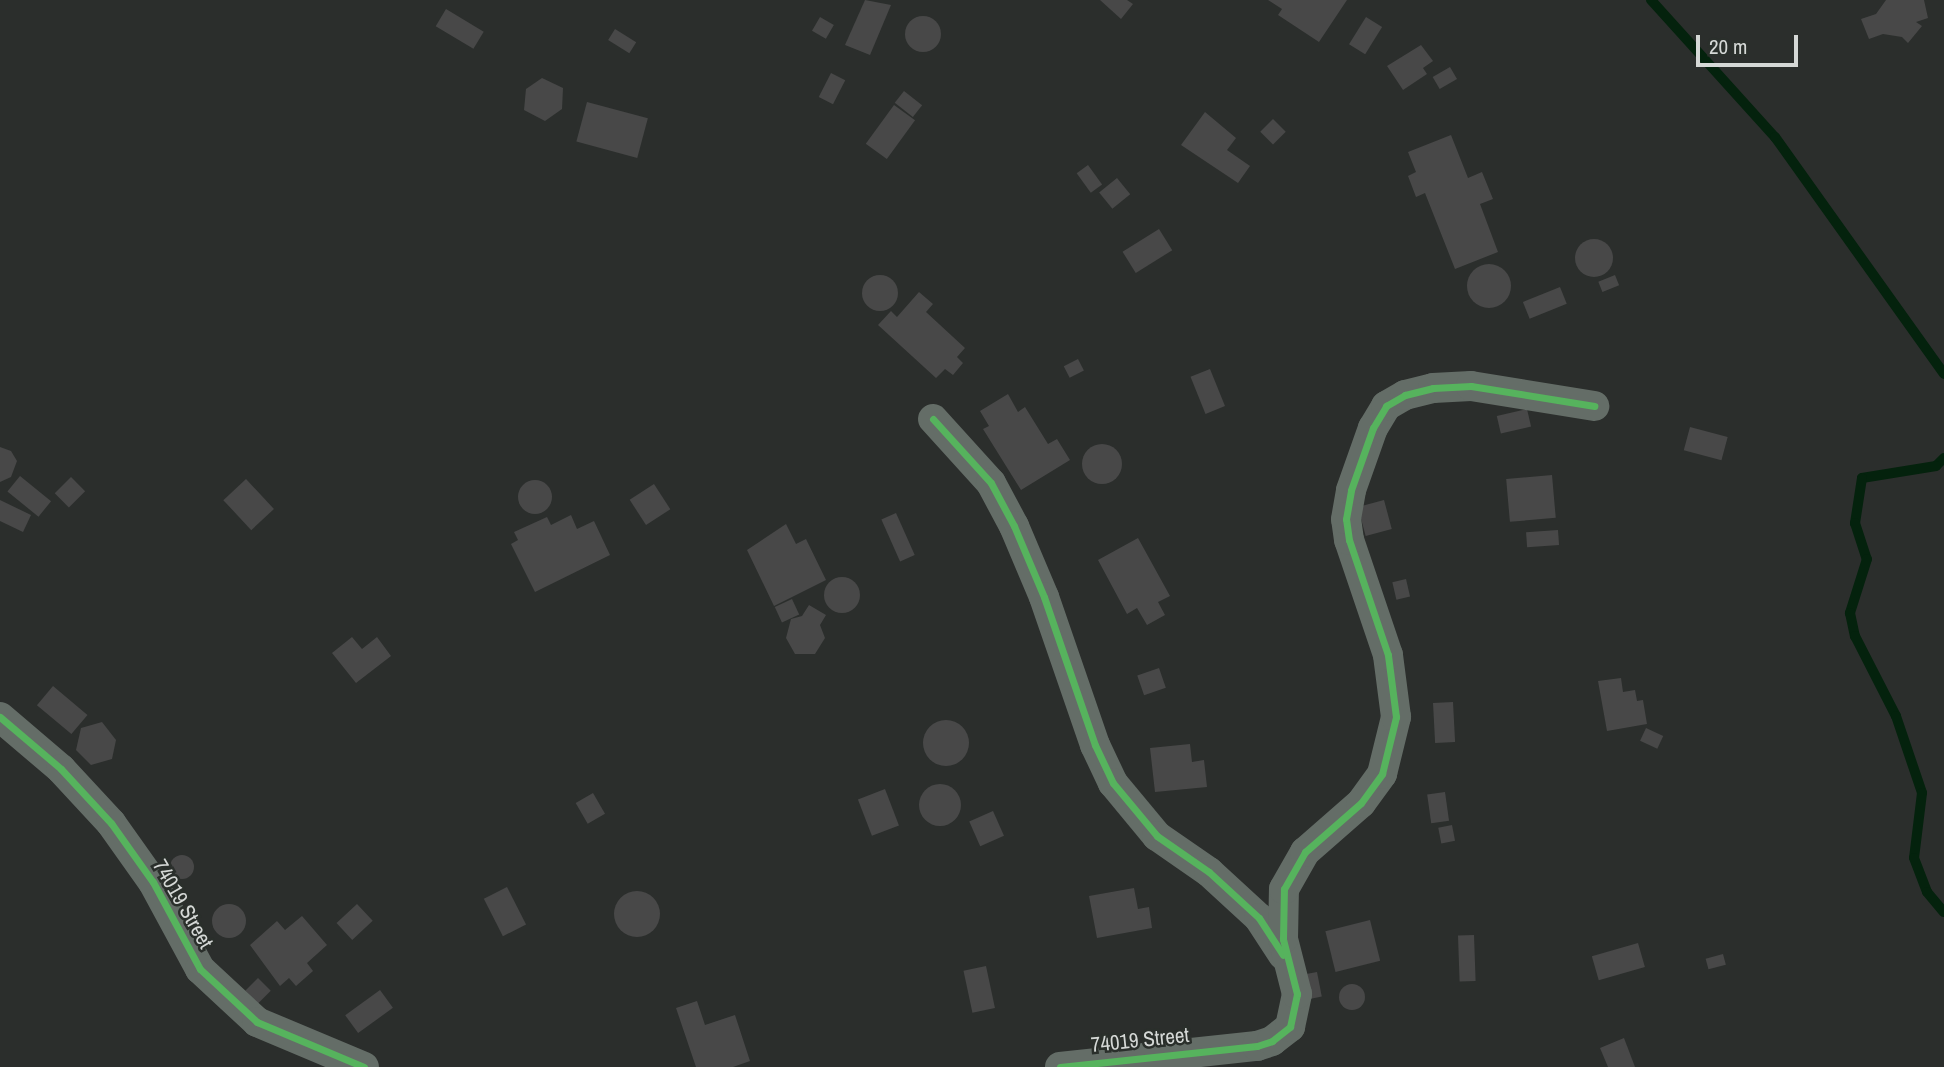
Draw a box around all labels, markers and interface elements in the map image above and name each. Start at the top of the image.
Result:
scale bar [1699,21,1800,65]
text: 20 m [1709,32,1747,61]
street label: 74019 Street [147,855,219,953]
street label: 74019 Street [1090,1022,1190,1058]

